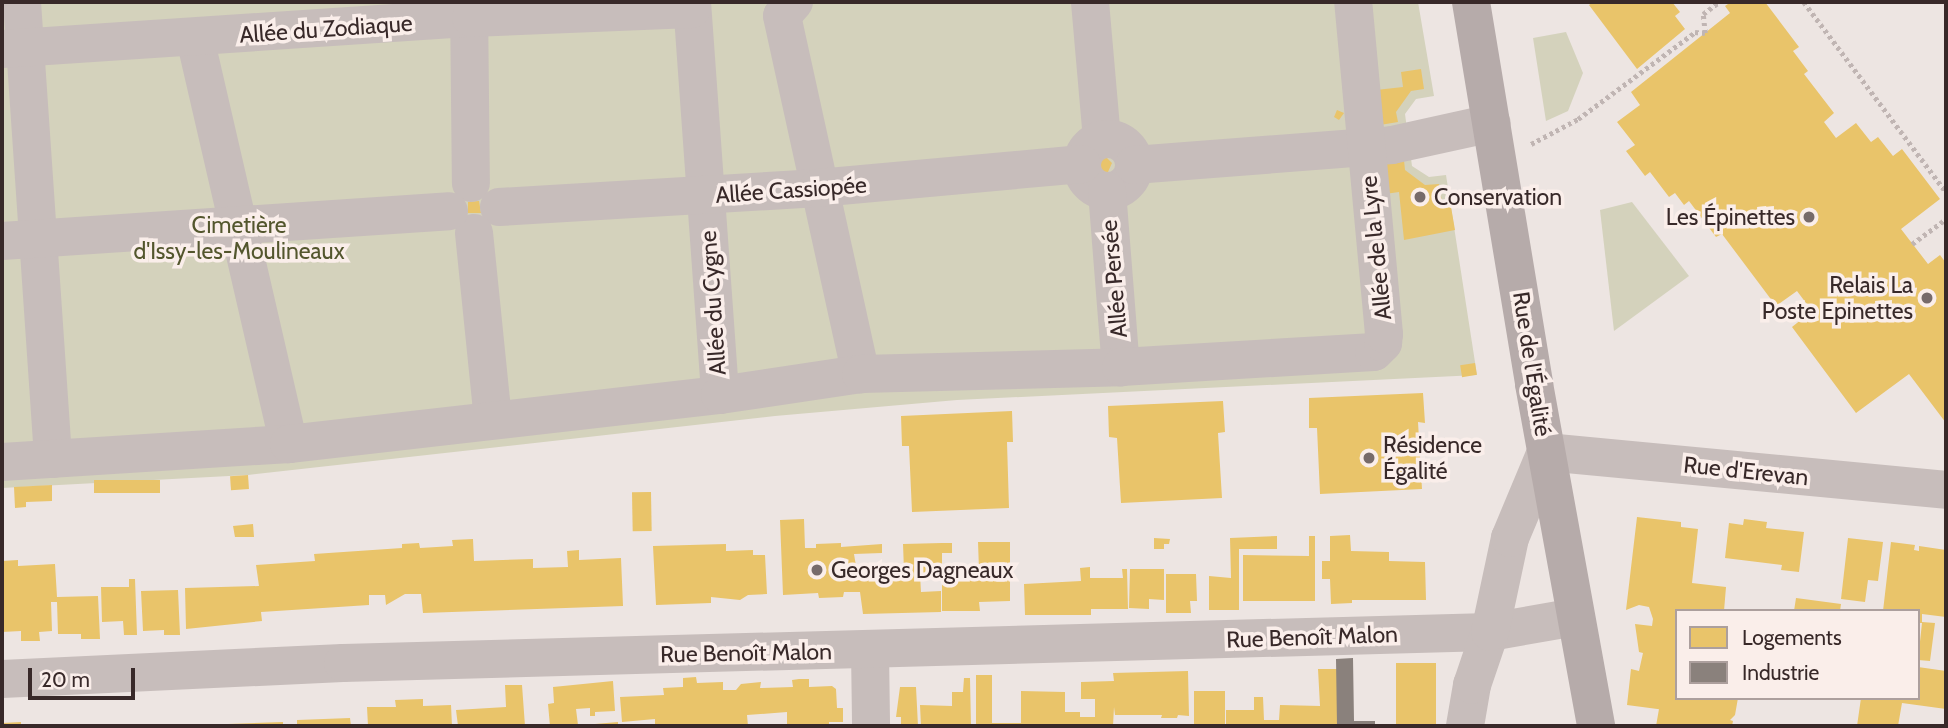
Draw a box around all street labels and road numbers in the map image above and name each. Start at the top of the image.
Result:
street label: Allée du Zodiaque [239,9,413,49]
street label: Allée Cassiopée [714,171,868,209]
street label: Allée de la Lyre [1355,174,1397,322]
street label: Allée Persée [1095,219,1133,339]
street label: Allée du Cygne [694,230,732,376]
street label: Rue de l'Égalité [1507,290,1557,438]
street label: Rue d'Erevan [1682,451,1810,491]
street label: Rue Benoît Malon [1226,620,1398,654]
street label: Rue Benoît Malon [660,638,832,668]

